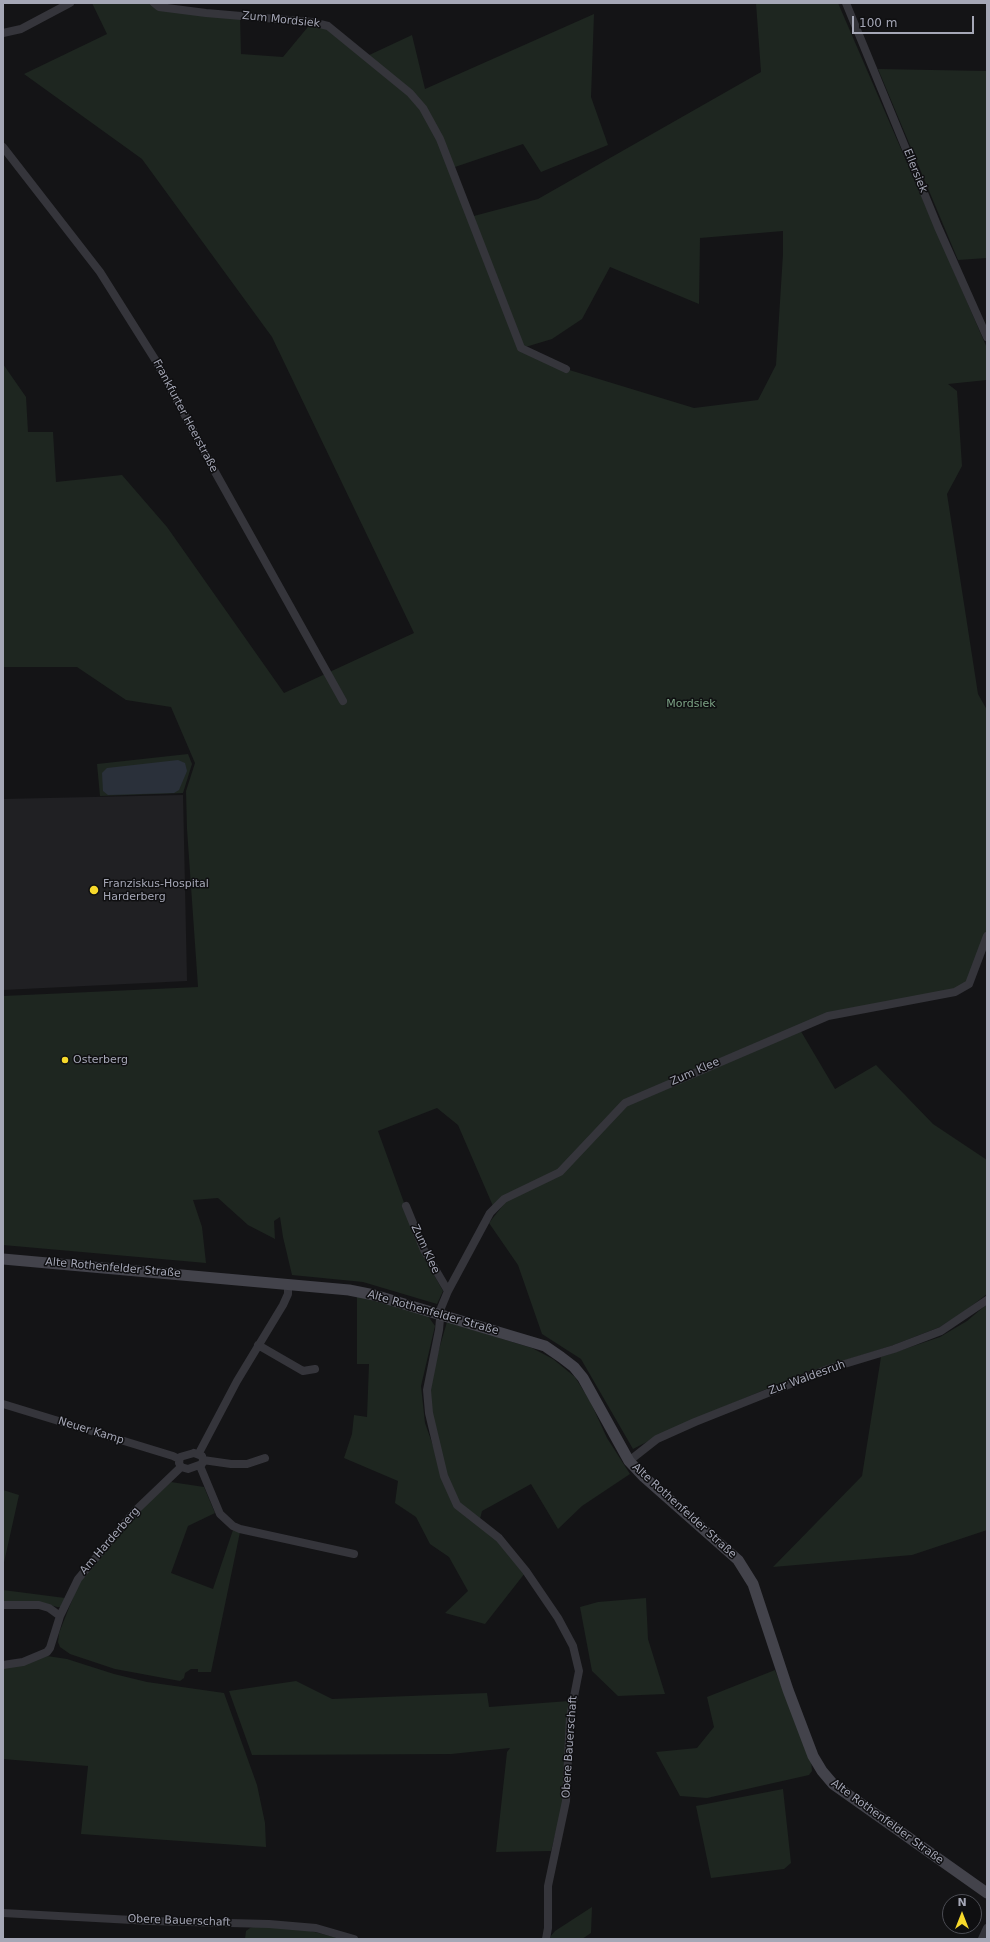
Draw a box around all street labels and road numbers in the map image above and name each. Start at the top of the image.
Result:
street label: Zum Mordsiek [241,9,321,31]
street label: Ellersiek [900,147,930,195]
street label: Frankfurter Heerstraße [150,357,220,475]
street label: Zum Klee [668,1055,722,1089]
street label: Zum Klee [408,1222,442,1276]
street label: Alte Rothenfelder Straße [45,1256,181,1280]
street label: Alte Rothenfelder Straße [366,1288,500,1338]
street label: Zur Waldesruh [767,1358,847,1398]
street label: Neuer Kamp [56,1415,126,1447]
street label: Alte Rothenfelder Straße [629,1461,739,1561]
street label: Am Harderberg [77,1505,143,1577]
street label: Obere Bauerschaft [560,1695,580,1799]
street label: Alte Rothenfelder Straße [828,1777,946,1867]
street label: Obere Bauerschaft [127,1913,231,1929]

